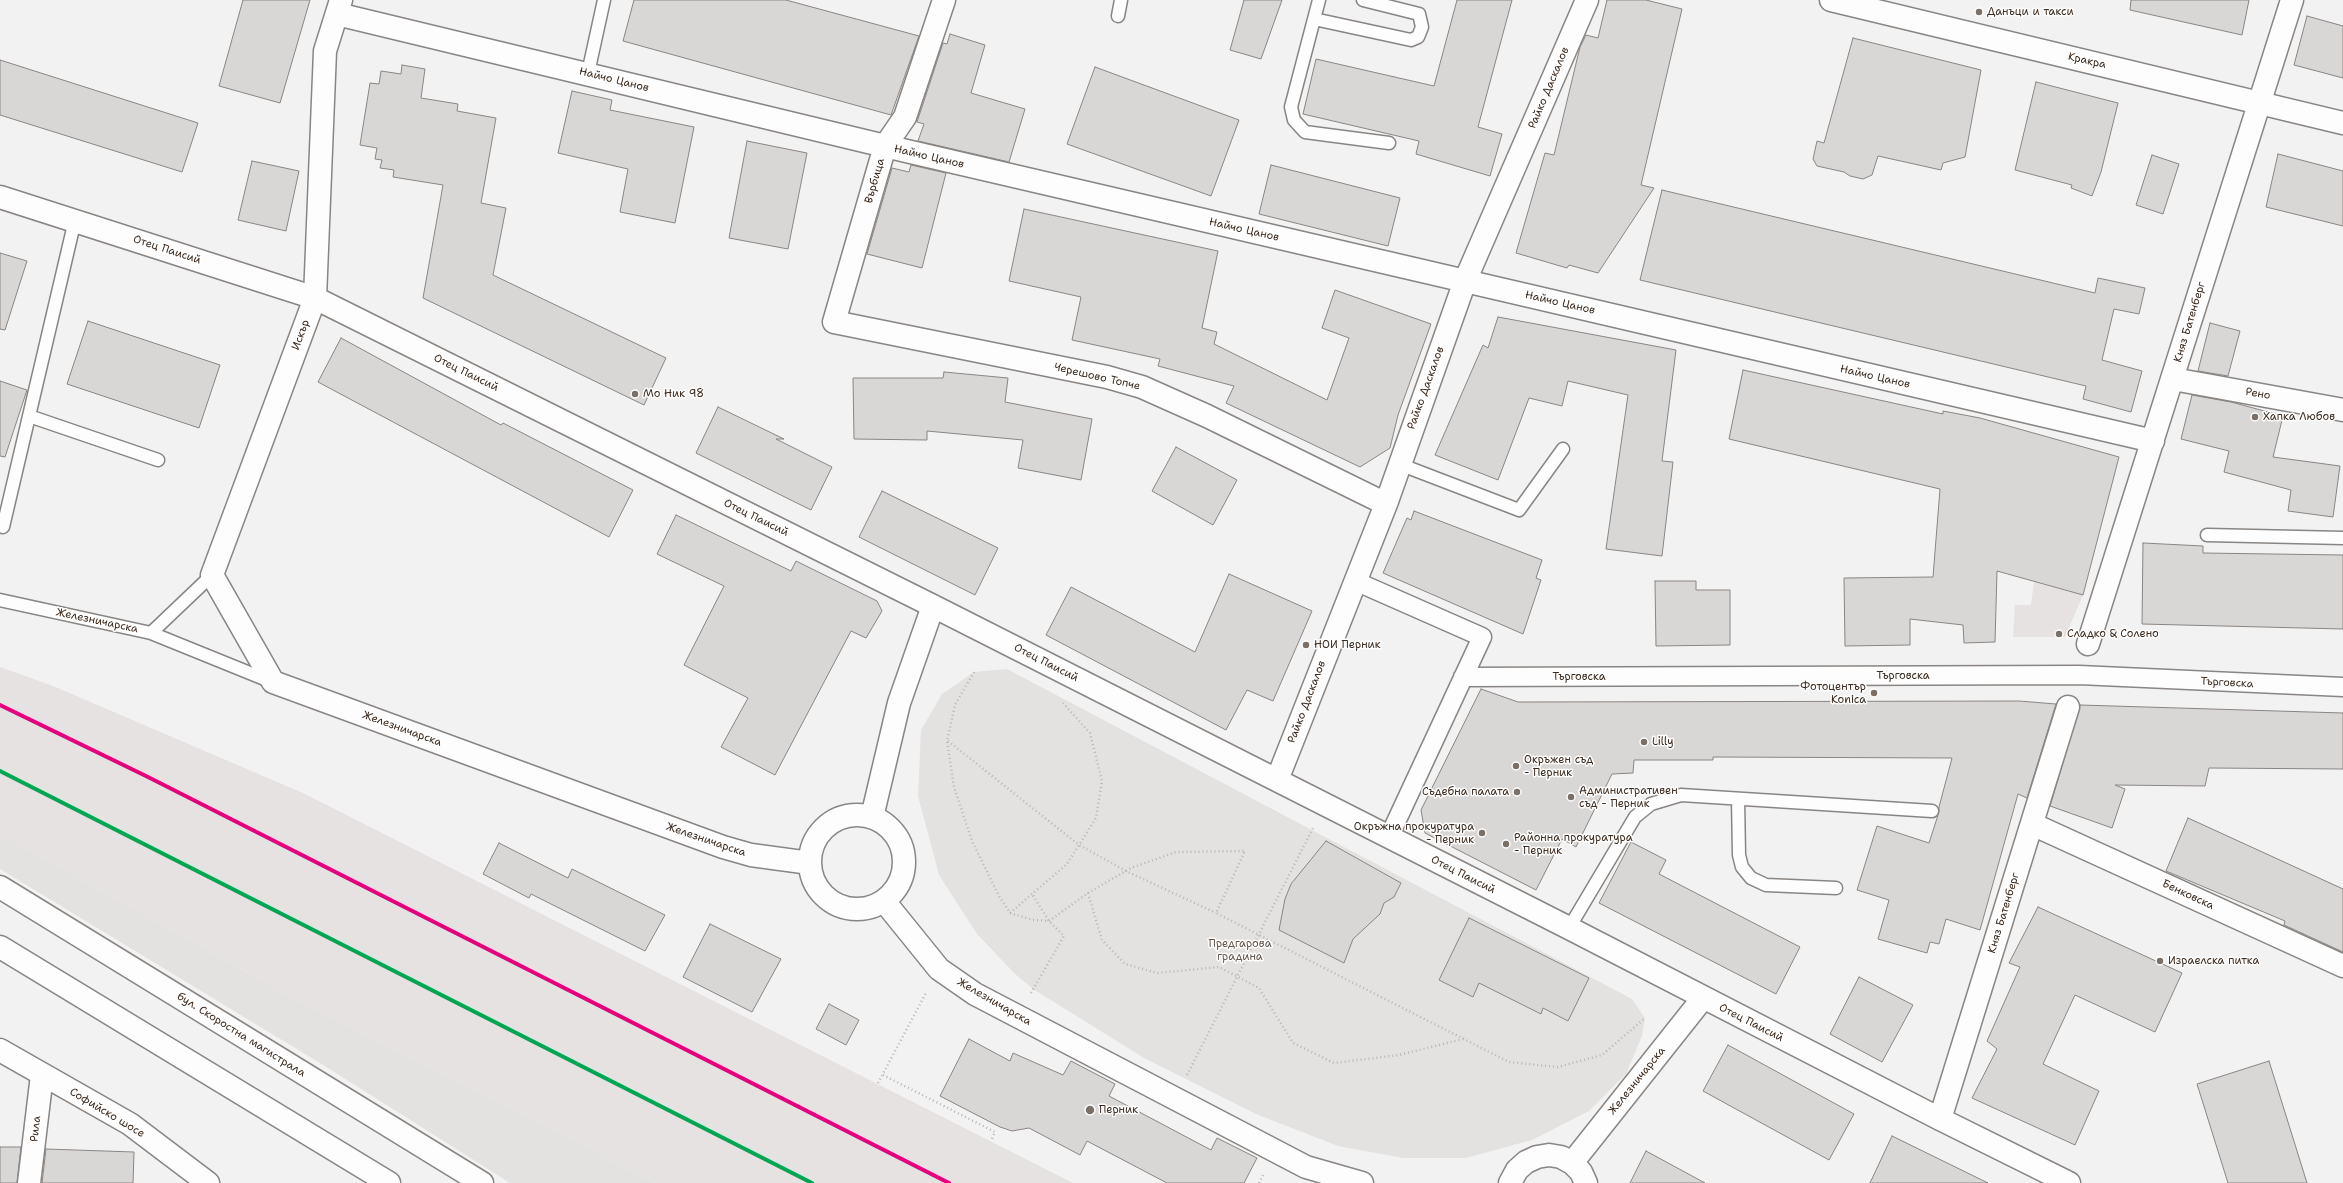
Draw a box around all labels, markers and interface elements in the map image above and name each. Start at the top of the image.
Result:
place label: Данъци и такси [1987,5,2074,19]
marker: Данъци и такси [1974,7,1984,17]
street label: Райко Даскалов [1526,45,1572,131]
street label: Кракра [2067,50,2107,72]
street label: Найчо Цанов [578,65,650,95]
street label: Найчо Цанов [893,143,965,171]
street label: Върбица [862,157,888,205]
street label: Найчо Цанов [1208,216,1280,244]
street label: Отец Паисий [131,233,203,267]
street label: Княз Батенберг [2171,280,2209,364]
street label: Найчо Цанов [1524,289,1596,317]
street label: Искър [289,318,313,352]
street label: Райко Даскалов [1405,345,1447,431]
street label: Отец Паисий [431,352,501,394]
street label: Черешово Топче [1053,361,1141,393]
street label: Найчо Цанов [1839,363,1911,391]
street label: Рено [2244,385,2272,403]
place label: Мо Ник 98 [643,387,704,401]
marker: Мо Ник 98 [630,389,640,399]
place label: Хапка Любов [2263,410,2335,424]
marker: Хапка Любов [2250,412,2260,422]
street label: Отец Паисий [721,497,791,539]
street label: Железничарска [55,606,139,636]
place label: Сладко & Солено [2067,627,2159,641]
marker: Сладко & Солено [2054,629,2064,639]
place label: НОИ Перник [1314,638,1381,652]
marker: НОИ Перник [1301,640,1311,650]
street label: Отец Паисий [1012,641,1080,685]
street label: Райко Даскалов [1285,659,1329,745]
street label: Търговска [1877,669,1929,683]
street label: Търговска [1553,670,1605,684]
street label: Търговска [2200,675,2254,691]
place label: Фотоцентър Konica [1800,680,1866,706]
marker: Фотоцентър Konica [1869,688,1879,698]
street label: Железничарска [361,709,443,749]
place label: Lilly [1652,735,1673,749]
marker: Lilly [1639,737,1649,747]
place label: Окръжен съд - Перник [1524,753,1593,779]
marker: Окръжен съд - Перник [1511,761,1521,771]
place label: Административен съд - Перник [1579,784,1678,810]
place label: Съдебна палата [1422,785,1509,799]
marker: Съдебна палата [1512,787,1522,797]
marker: Административен съд - Перник [1566,792,1576,802]
street label: Железничарска [664,820,748,860]
place label: Окръжна прокуратура - Перник [1354,820,1474,846]
marker: Окръжна прокуратура - Перник [1477,828,1487,838]
place label: Районна прокуратура - Перник [1514,831,1633,857]
marker: Районна прокуратура - Перник [1501,839,1511,849]
street label: Отец Паисий [1429,853,1497,897]
street label: Княз Батенберг [1985,871,2023,955]
street label: Бенковска [2160,877,2216,913]
park label: Предгарова градина [1209,937,1271,963]
place label: Израелска питка [2168,954,2259,968]
marker: Израелска питка [2155,956,2165,966]
street label: Железничарска [955,975,1033,1029]
street label: бул. Скоростна магистрала [174,990,308,1080]
street label: Отец Паисий [1717,1001,1785,1045]
street label: Железничарска [1606,1044,1668,1118]
street label: Софийско шосе [67,1085,147,1141]
place label: Перник [1099,1103,1138,1117]
marker: Перник [1084,1104,1096,1116]
street label: Рила [28,1115,44,1143]

